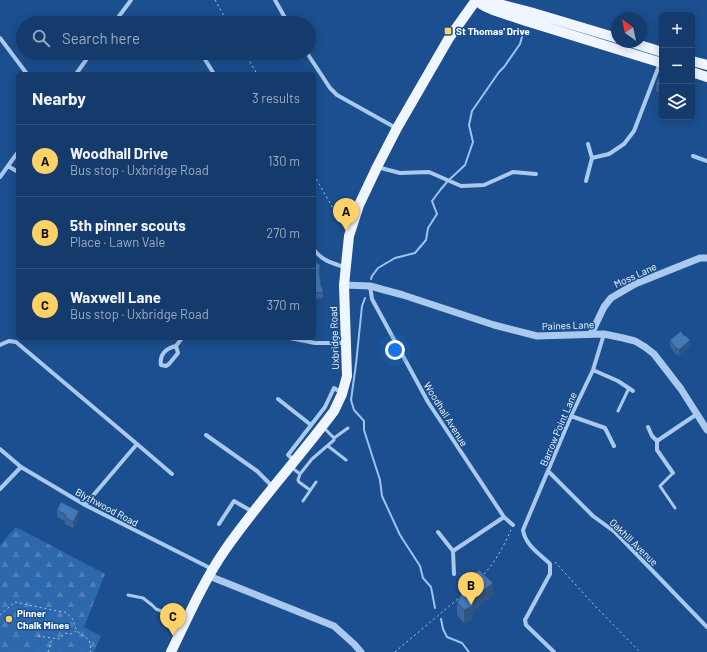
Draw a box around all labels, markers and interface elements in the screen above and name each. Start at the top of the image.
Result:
north arrow [611,12,647,48]
map controls [659,12,695,120]
button: + [659,12,695,48]
search box [16,16,316,60]
place label: St Thomas' Drive [456,25,530,37]
marker: St Thomas' Drive [443,26,453,36]
icon: search [30,27,52,49]
text: Search here [62,29,140,47]
button: − [659,48,695,84]
button: layers [659,84,695,120]
text: Nearby [32,88,86,108]
text: 3 results [252,90,300,106]
text: Woodhall Drive [70,144,168,162]
text: A [41,153,49,169]
text: 130 m [268,153,300,169]
text: Bus stop · Uxbridge Road [70,162,209,178]
pin: A [333,198,359,231]
text: 5th pinner scouts [70,216,186,234]
text: B [41,225,49,241]
text: 270 m [266,225,300,241]
text: Place · Lawn Vale [70,234,165,250]
street label: Moss Lane [612,260,658,290]
text: Waxwell Lane [70,288,161,306]
text: C [41,297,49,313]
text: 370 m [266,297,300,313]
text: Bus stop · Uxbridge Road [70,306,209,322]
street label: Uxbridge Road [327,306,341,370]
street label: Paines Lane [542,318,594,332]
your location [385,340,405,360]
street label: Woodhall Avenue [421,380,471,448]
street label: Barrow Point Lane [537,390,579,468]
street label: Blythwood Road [73,485,141,529]
street label: Oakhill Avenue [607,516,661,568]
pin: B [458,572,484,605]
pin: C [160,603,186,636]
place label: Pinner Chalk Mines [17,607,69,631]
marker: Pinner Chalk Mines [4,614,14,624]

